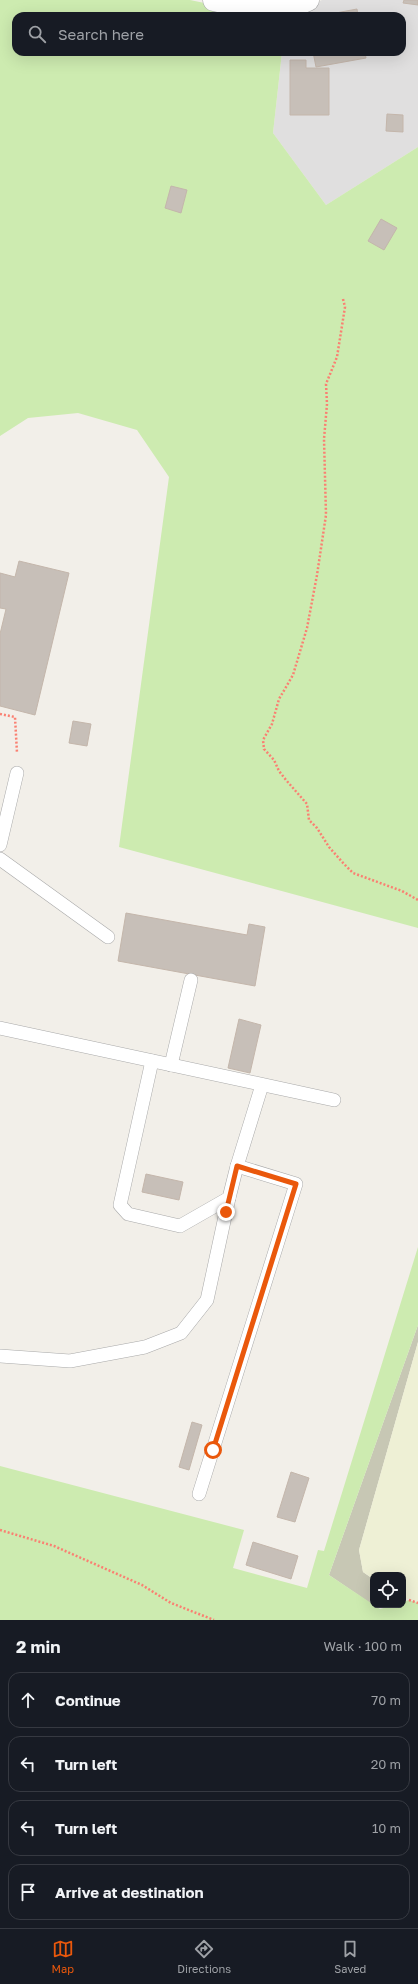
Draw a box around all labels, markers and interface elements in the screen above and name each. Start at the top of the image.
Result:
search box [12,12,406,56]
icon: search [26,23,48,45]
text: Search here [58,25,144,43]
route end [217,1203,235,1221]
route start [204,1441,222,1459]
map controls [370,1572,406,1608]
button: locate [370,1572,406,1608]
text: 2 min [16,1636,60,1657]
text: Walk · 100 m [324,1638,402,1654]
icon: ahead [17,1689,39,1711]
text: Continue [55,1691,121,1709]
text: 70 m [371,1692,401,1708]
icon: left [17,1753,39,1775]
text: Turn left [55,1755,117,1773]
text: 20 m [371,1756,401,1772]
icon: left [17,1817,39,1839]
text: Turn left [55,1819,117,1837]
text: 10 m [372,1820,401,1836]
icon: arrive [17,1881,39,1903]
text: Arrive at destination [55,1883,204,1901]
tab: Map [52,1938,74,1975]
tab: Directions [177,1938,231,1975]
tab: Saved [334,1938,366,1975]

